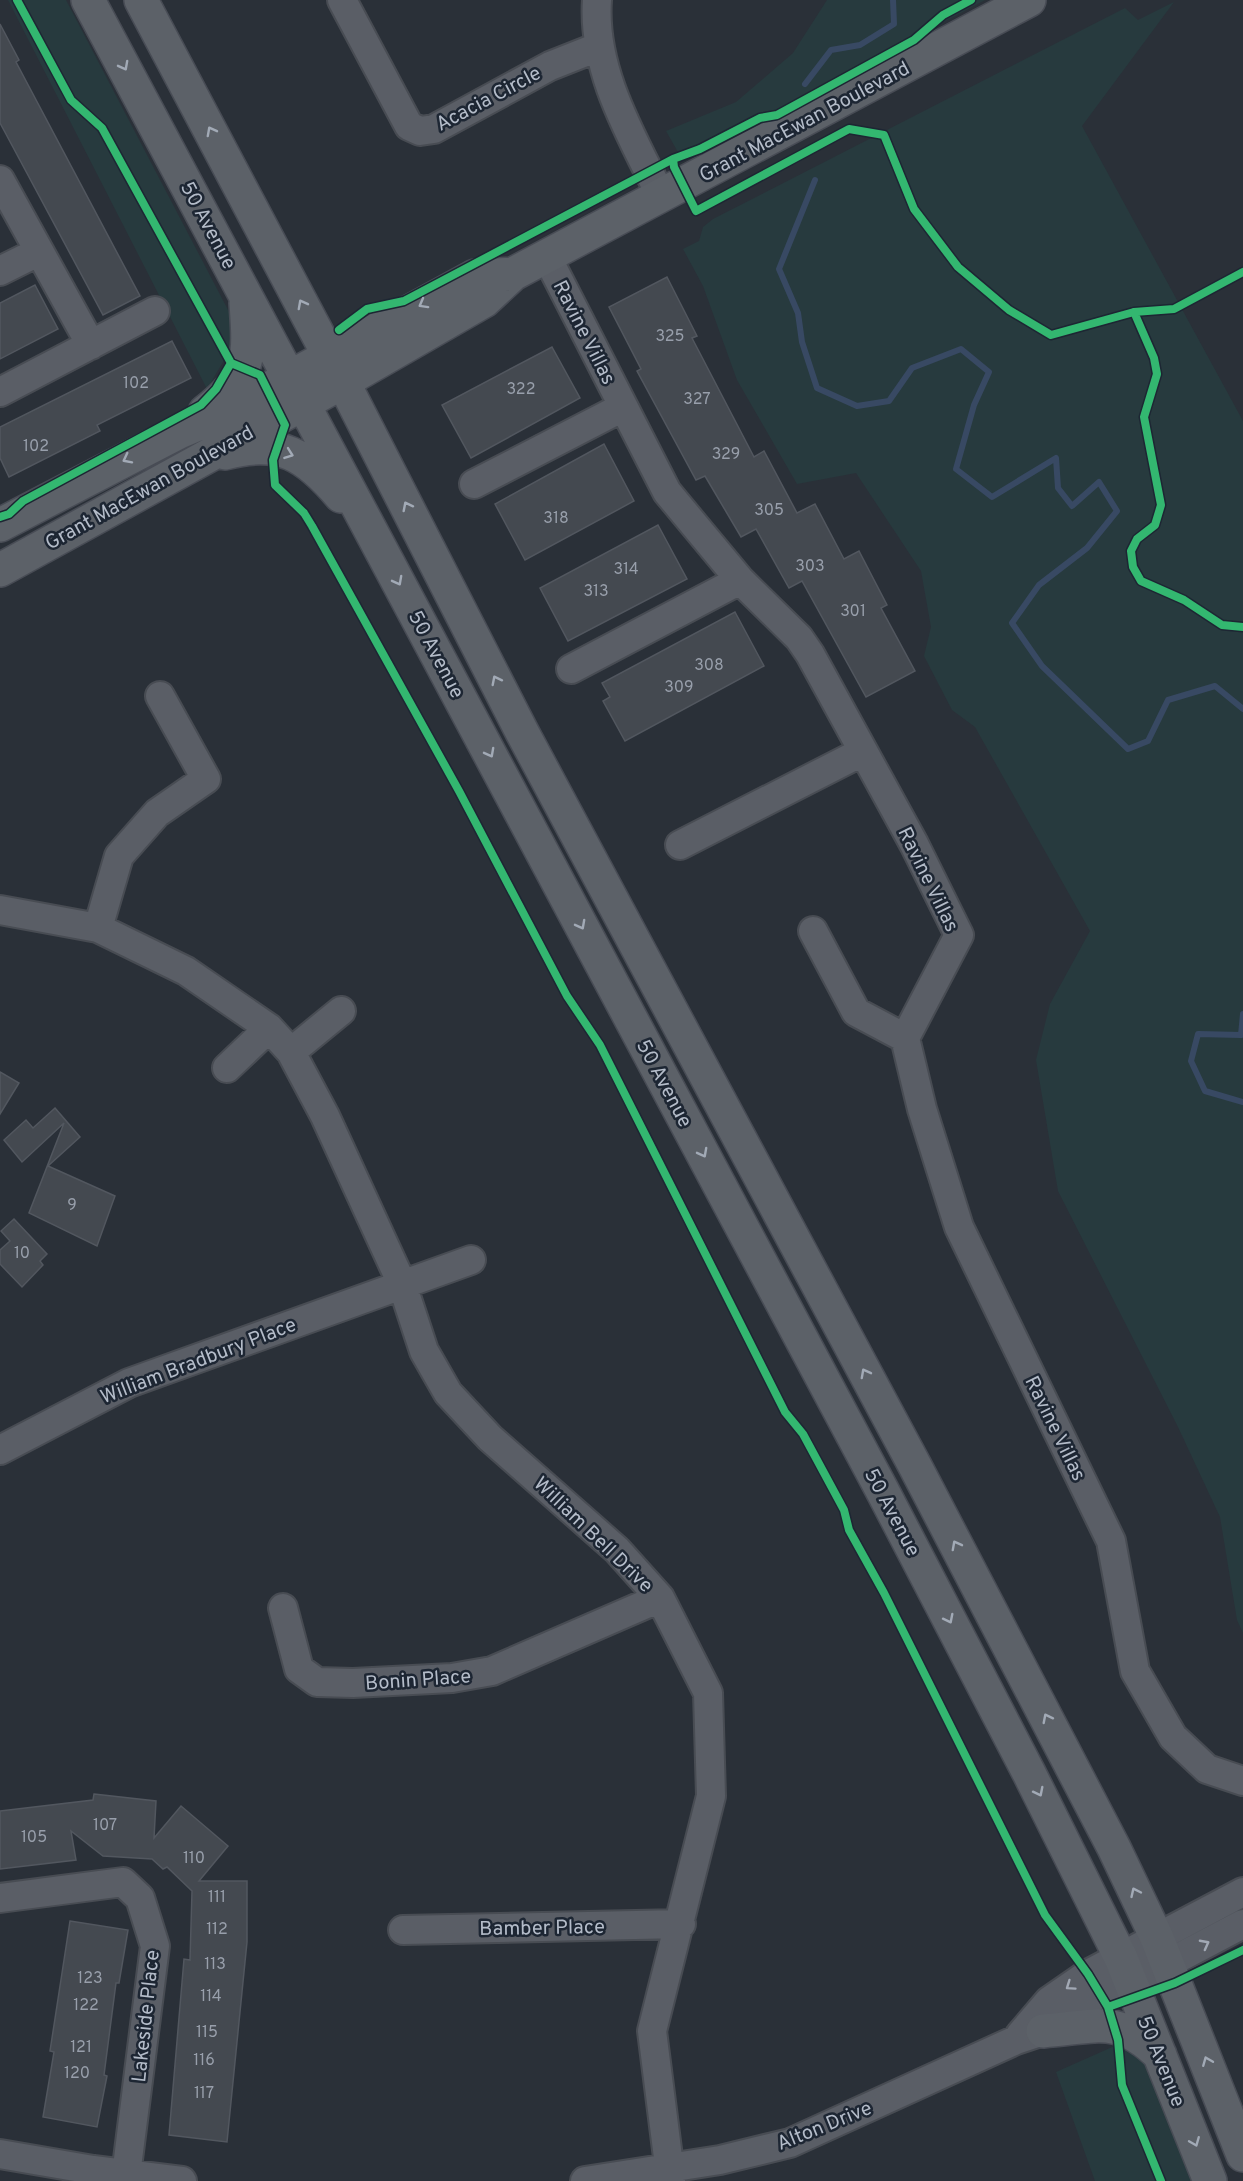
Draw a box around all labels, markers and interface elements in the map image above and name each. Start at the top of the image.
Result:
street label: Grant MacEwan Boulevard [695,56,915,189]
one-way arrow [117,60,128,71]
street label: Acacia Circle [432,61,546,138]
one-way arrow [207,127,218,138]
street label: 50 Avenue [173,177,241,274]
street label: Ravine Villas [546,276,621,389]
one-way arrow [419,297,429,308]
one-way arrow [298,300,309,310]
house number: 325 [655,327,685,347]
house number: 102 [123,374,149,394]
house number: 322 [507,380,535,400]
house number: 327 [683,390,711,410]
street label: Grant MacEwan Boulevard [41,421,259,557]
house number: 102 [23,437,49,457]
house number: 329 [712,445,740,465]
one-way arrow [283,447,294,459]
one-way arrow [123,452,133,463]
house number: 305 [754,501,784,521]
one-way arrow [402,502,414,513]
house number: 318 [543,509,569,529]
house number: 303 [795,557,825,577]
house number: 314 [613,560,639,580]
one-way arrow [391,575,402,585]
house number: 313 [583,582,609,602]
house number: 301 [840,602,866,622]
street label: 50 Avenue [401,606,469,703]
house number: 308 [694,656,724,676]
one-way arrow [491,675,503,686]
house number: 309 [664,678,694,698]
one-way arrow [483,747,494,757]
street label: Ravine Villas [891,823,964,937]
one-way arrow [574,919,585,930]
street label: 50 Avenue [629,1035,697,1132]
one-way arrow [696,1147,707,1157]
house number: 9 [67,1196,77,1216]
house number: 10 [14,1244,30,1264]
street label: William Bradbury Place [97,1312,300,1411]
one-way arrow [861,1368,872,1379]
street label: Ravine Villas [1018,1372,1091,1486]
street label: 50 Avenue [857,1464,925,1561]
street label: William Bell Drive [527,1472,658,1599]
one-way arrow [952,1541,963,1551]
one-way arrow [942,1612,953,1623]
street label: Bonin Place [364,1664,472,1698]
one-way arrow [1043,1713,1054,1724]
one-way arrow [1031,1785,1043,1796]
house number: 107 [93,1816,117,1836]
house number: 105 [21,1828,47,1848]
house number: 110 [183,1849,205,1869]
one-way arrow [1130,1887,1142,1898]
house number: 111 [208,1888,226,1908]
street label: Bamber Place [479,1915,605,1943]
house number: 112 [206,1920,228,1940]
one-way arrow [1199,1940,1209,1951]
street label: Lakeside Place [127,1949,167,2084]
house number: 113 [204,1955,226,1975]
house number: 123 [77,1969,103,1989]
one-way arrow [1065,1979,1076,1990]
house number: 114 [200,1987,222,2007]
house number: 122 [73,1996,99,2016]
street label: 50 Avenue [1130,2012,1190,2111]
house number: 115 [196,2023,218,2043]
house number: 121 [70,2038,92,2058]
house number: 116 [193,2051,215,2071]
one-way arrow [1202,2057,1214,2068]
house number: 120 [64,2064,90,2084]
house number: 117 [194,2084,214,2104]
street label: Alton Drive [773,2096,876,2158]
one-way arrow [1187,2136,1200,2147]

